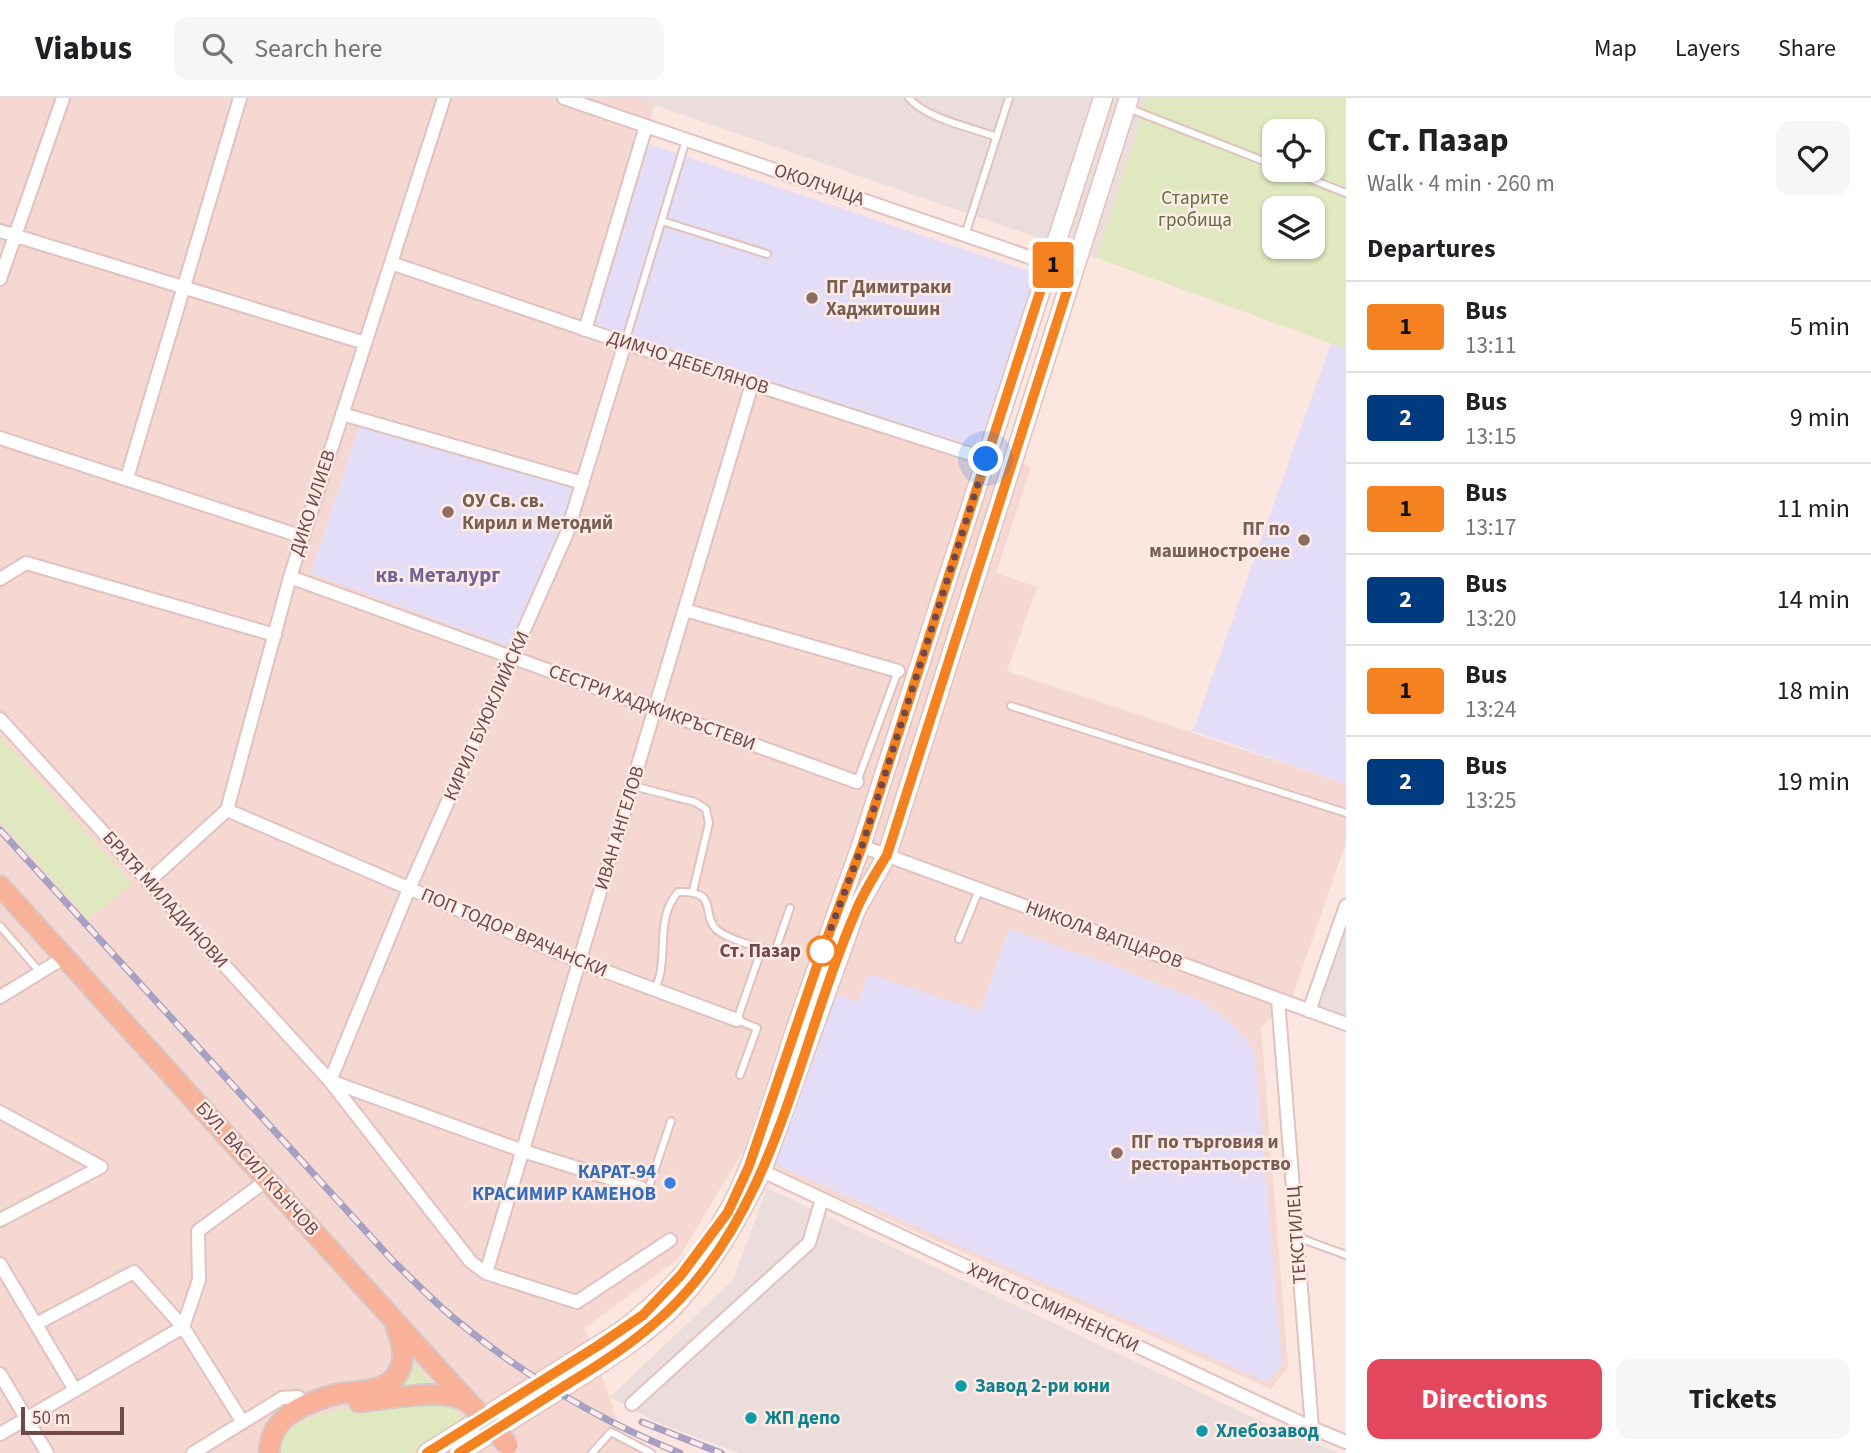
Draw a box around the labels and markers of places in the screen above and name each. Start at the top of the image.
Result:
place label: ПГ Димитраки Хаджитошин [826,274,952,323]
marker: ПГ Димитраки Хаджитошин [804,290,820,306]
place label: ОУ Св. св. Кирил и Методий [462,488,613,537]
marker: ОУ Св. св. Кирил и Методий [440,504,456,520]
place label: ПГ по машиностроене [1149,516,1290,565]
marker: ПГ по машиностроене [1296,532,1312,548]
marker: Ст. Пазар [807,936,837,966]
place label: Ст. Пазар [719,938,801,965]
place label: ПГ по търговия и ресторантьорство [1131,1129,1291,1178]
marker: ПГ по търговия и ресторантьорство [1109,1145,1125,1161]
place label: КАРАТ-94 КРАСИМИР КАМЕНОВ [472,1159,656,1208]
marker: КАРАТ-94 КРАСИМИР КАМЕНОВ [662,1175,678,1191]
place label: Завод 2-ри юни [975,1373,1110,1400]
marker: Завод 2-ри юни [953,1378,969,1394]
place label: ЖП депо [765,1405,840,1432]
marker: ЖП депо [743,1410,759,1426]
place label: Хлебозавод [1216,1418,1319,1445]
marker: Хлебозавод [1194,1423,1210,1439]

